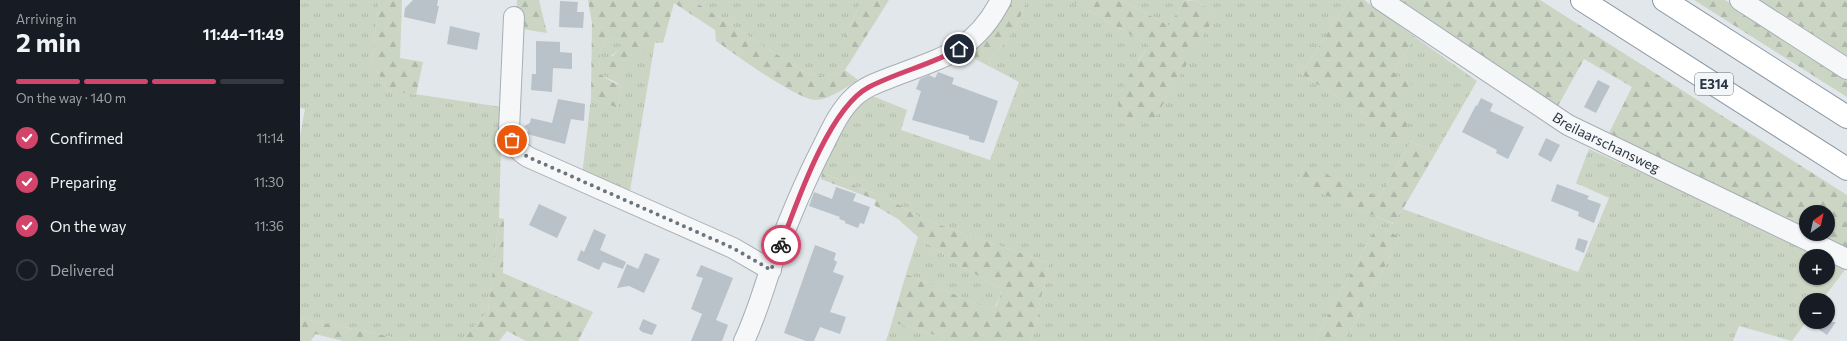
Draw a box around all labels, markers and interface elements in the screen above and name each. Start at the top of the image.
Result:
text: Arriving in [16,11,76,27]
text: 11:44–11:49 [203,25,284,43]
text: 2 min [16,26,81,57]
pin [942,32,976,66]
icon: home [948,38,970,60]
road number: E314 [1695,73,1733,95]
text: On the way · 140 m [16,90,126,106]
street label: Breilaarschansweg [1550,108,1663,176]
pin [495,123,529,157]
icon: check [16,127,38,149]
text: Confirmed [50,129,123,147]
icon: bag [501,129,523,151]
text: 11:14 [256,130,284,146]
icon: check [16,171,38,193]
text: Preparing [50,173,116,191]
text: 11:30 [254,174,284,190]
north arrow [1799,205,1835,241]
map controls [1799,205,1835,329]
icon: check [16,215,38,237]
text: On the way [50,217,127,235]
text: 11:36 [255,218,284,234]
courier [761,225,801,265]
icon: bike [770,234,792,256]
button: + [1799,249,1835,285]
text: Delivered [50,261,114,279]
button: − [1799,293,1835,329]

